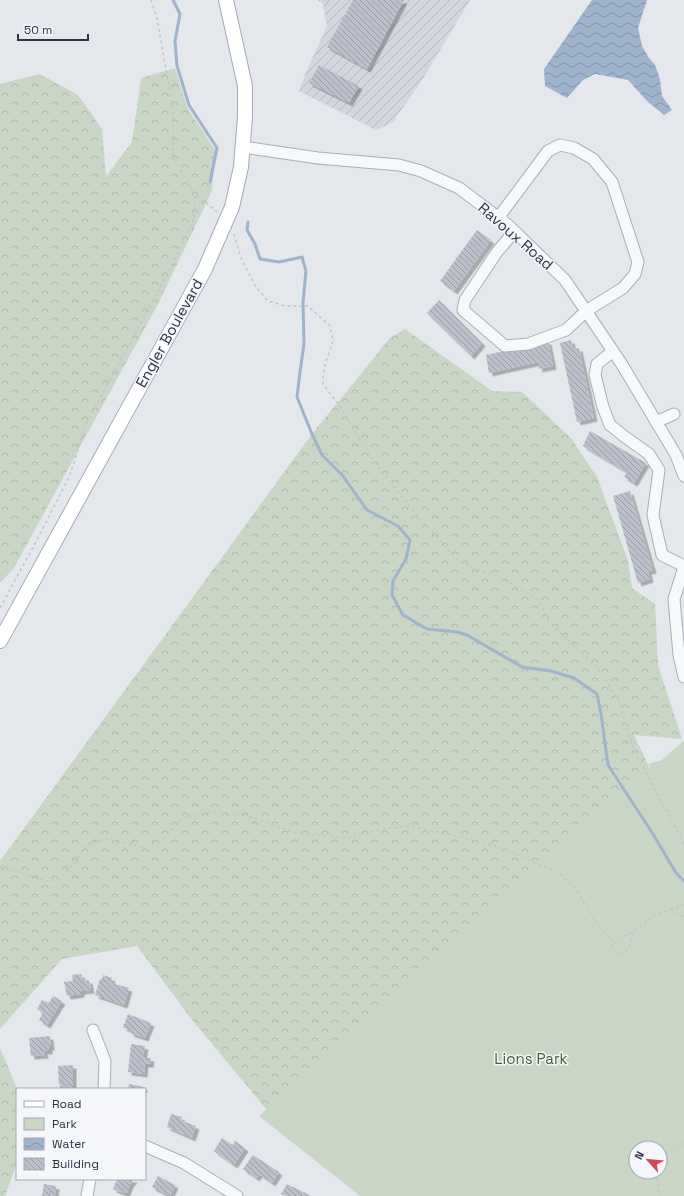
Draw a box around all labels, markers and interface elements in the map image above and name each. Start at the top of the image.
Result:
scale bar [18,16,88,42]
text: 50 m [24,22,52,38]
street label: Ravoux Road [474,198,558,274]
street label: Engler Boulevard [131,275,207,391]
park label: Lions Park [494,1049,568,1068]
legend [16,1088,146,1180]
text: Road [52,1096,81,1112]
text: Park [52,1116,77,1132]
text: Water [52,1136,86,1152]
north arrow [628,1140,668,1180]
text: N [631,1149,647,1162]
text: Building [52,1156,99,1172]

